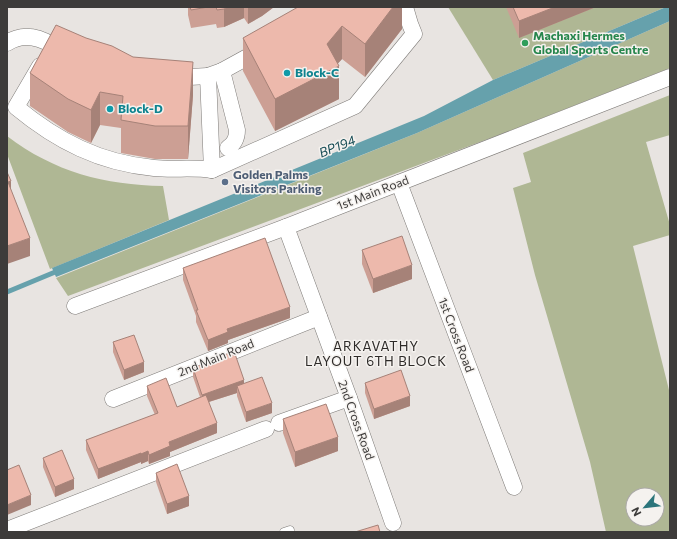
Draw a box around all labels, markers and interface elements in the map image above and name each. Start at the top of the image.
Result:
place label: Machaxi Hermes Global Sports Centre [533,28,648,56]
marker: Machaxi Hermes Global Sports Centre [520,38,530,48]
place label: Block-C [295,65,339,79]
marker: Block-C [282,68,292,78]
place label: Block-D [118,101,163,115]
marker: Block-D [105,104,115,114]
water label: BP194 [316,131,358,160]
place label: Golden Palms Visitors Parking [233,167,322,195]
street label: 1st Main Road [335,172,411,212]
marker: Golden Palms Visitors Parking [220,177,230,187]
street label: 1st Cross Road [436,295,478,374]
street label: 2nd Main Road [176,335,256,379]
district label: ARKAVATHY LAYOUT 6TH BLOCK [305,338,447,369]
street label: 2nd Cross Road [336,378,378,462]
north arrow [625,487,665,527]
text: N [628,505,643,519]

